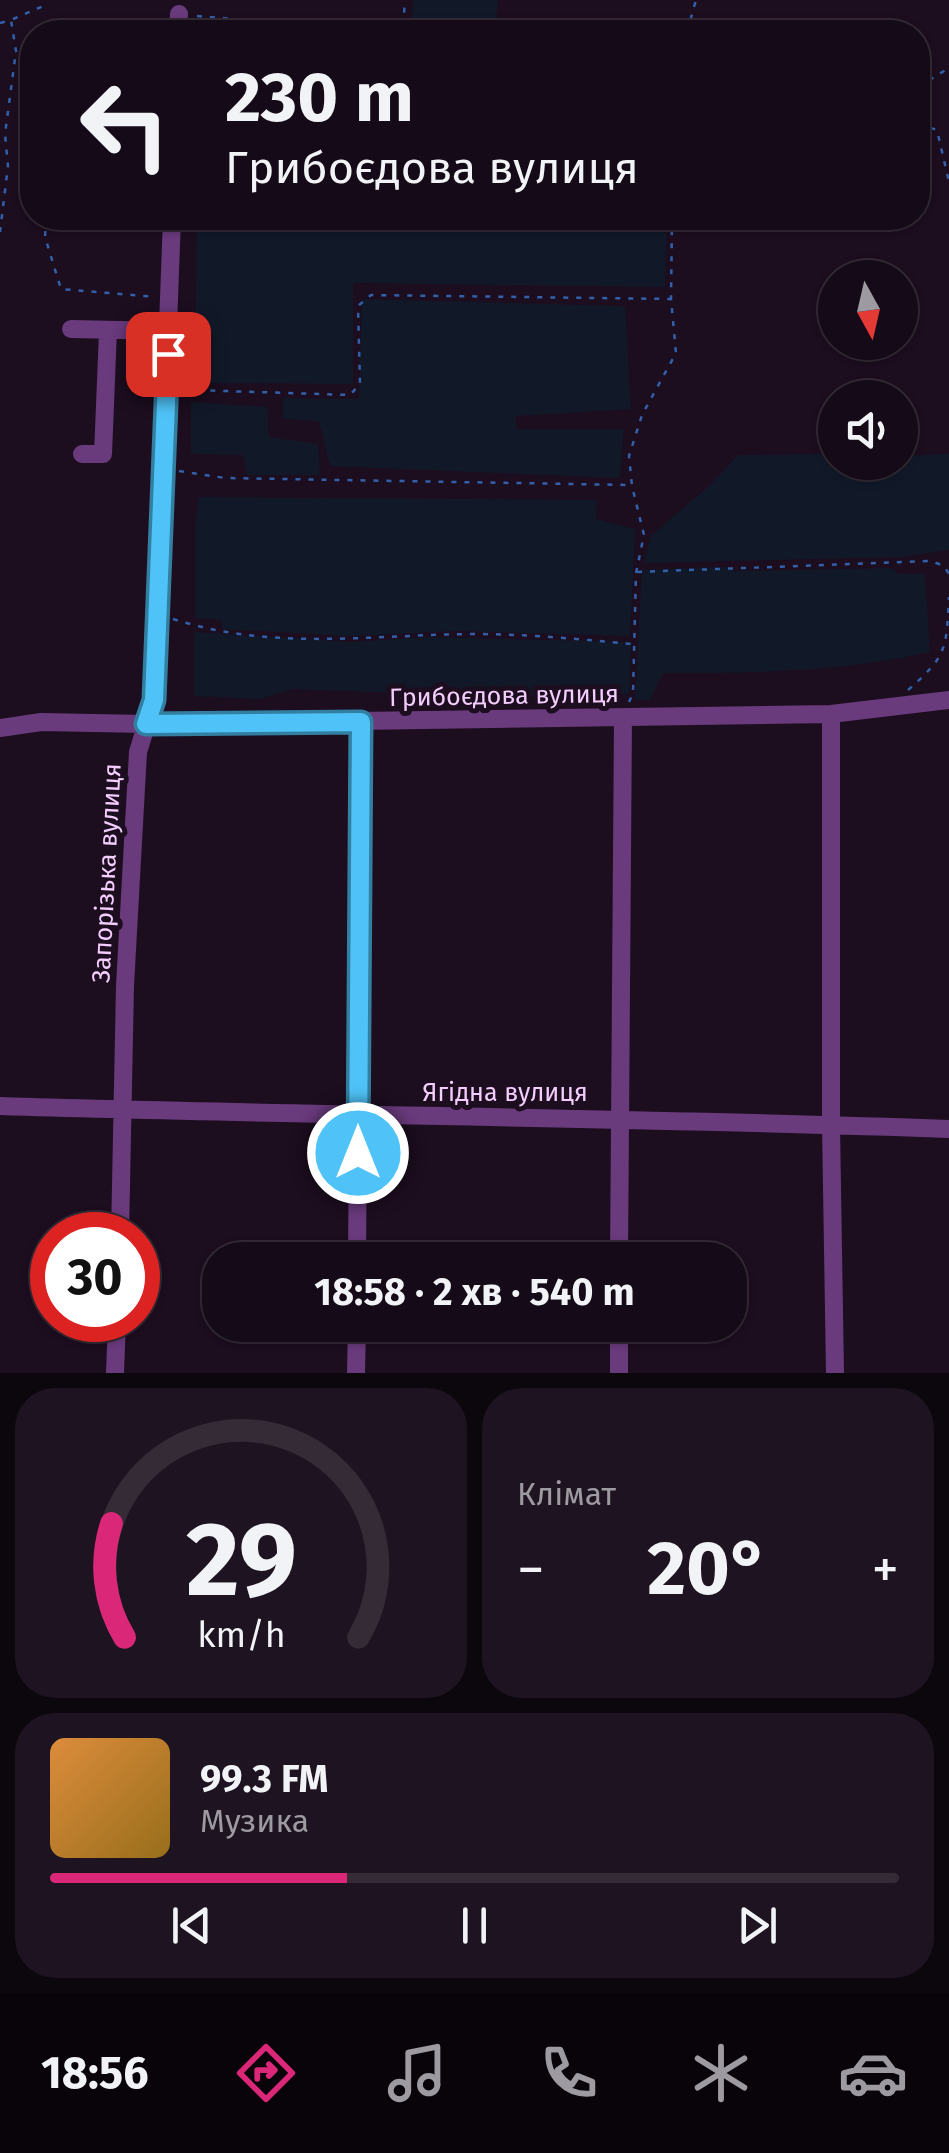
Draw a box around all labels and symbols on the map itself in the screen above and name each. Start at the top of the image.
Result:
north arrow [818,260,918,360]
pin [126,312,211,397]
street label: Грибоєдова вулиця [389,679,619,713]
street label: Запорізька вулиця [86,763,128,984]
street label: Ягідна вулиця [422,1078,588,1108]
position arrow [306,1101,410,1205]
speed limit sign: 30 [30,1212,160,1342]

